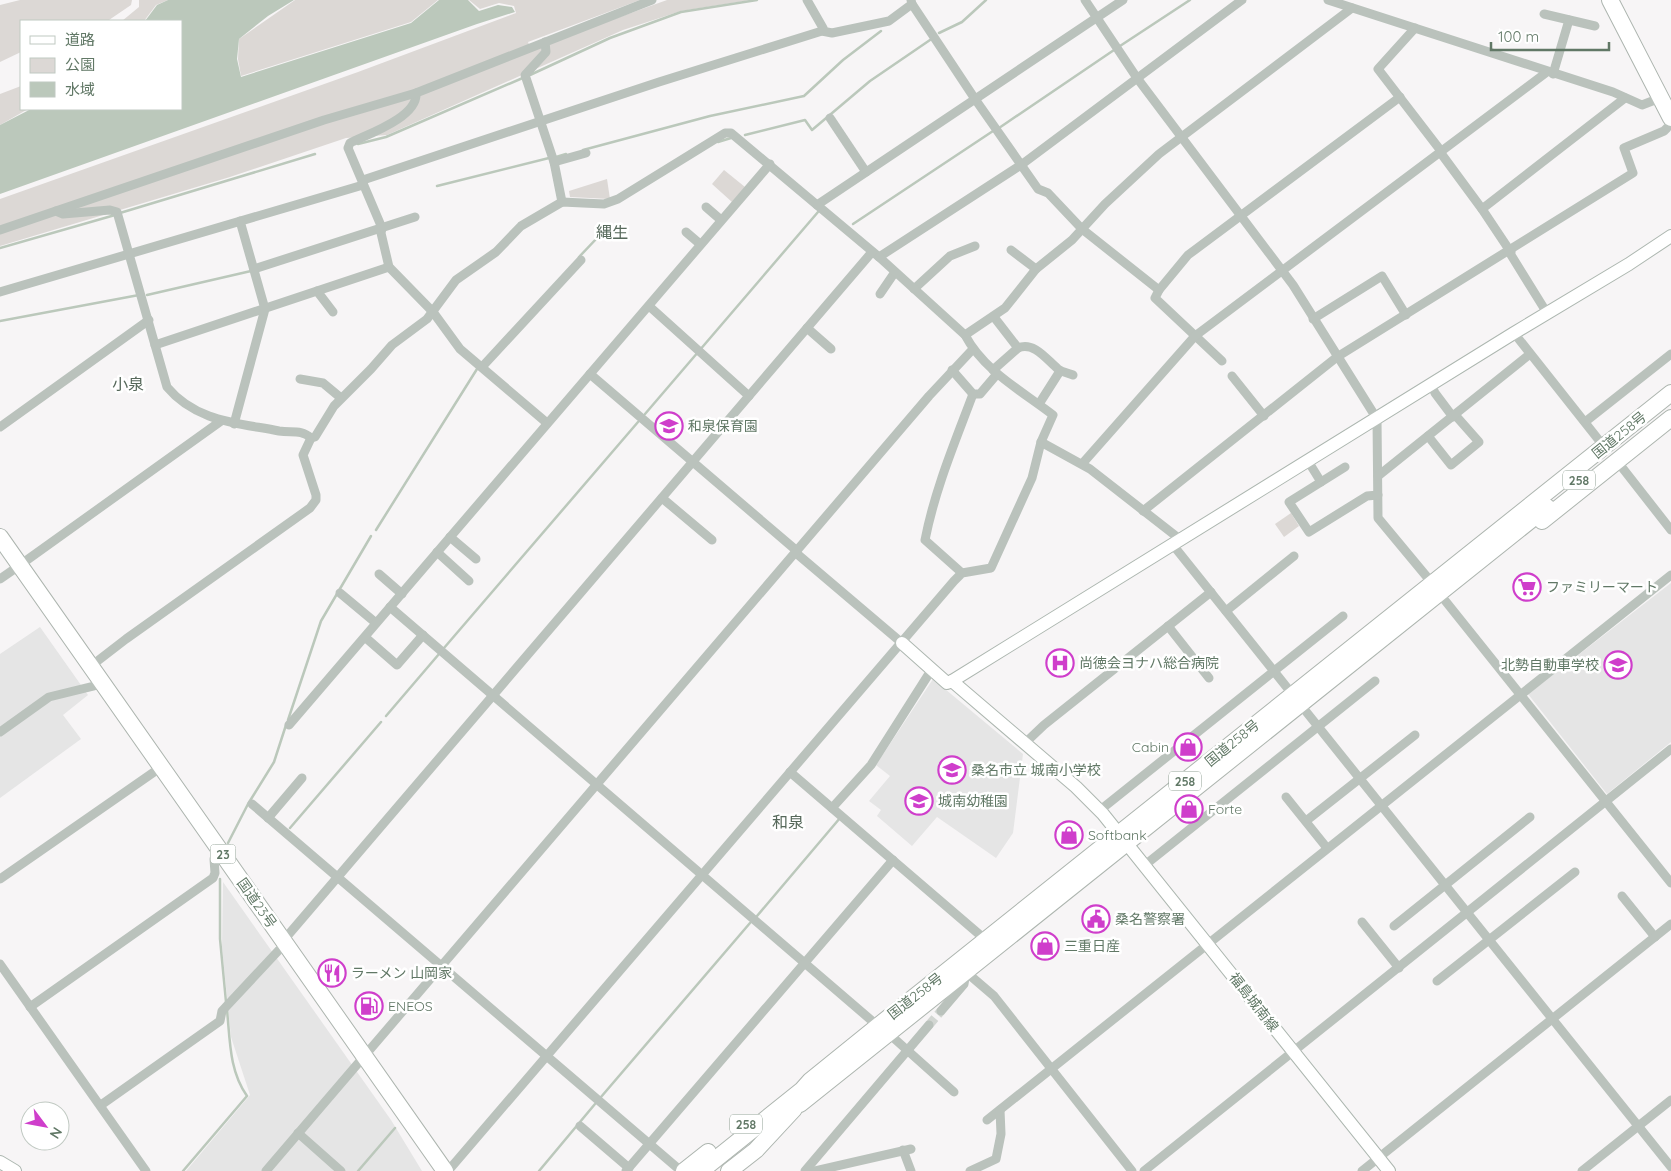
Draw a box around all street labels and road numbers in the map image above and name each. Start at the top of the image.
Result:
street label: 国道258号 [1588,408,1650,462]
road number: 258 [1563,470,1595,490]
street label: 国道258号 [1201,716,1263,770]
road number: 258 [1169,771,1201,790]
road number: 23 [210,844,236,864]
street label: 国道23号 [233,874,281,932]
street label: 国道258号 [884,969,946,1023]
street label: 福島城南線 [1225,969,1283,1035]
road number: 258 [730,1114,762,1134]

